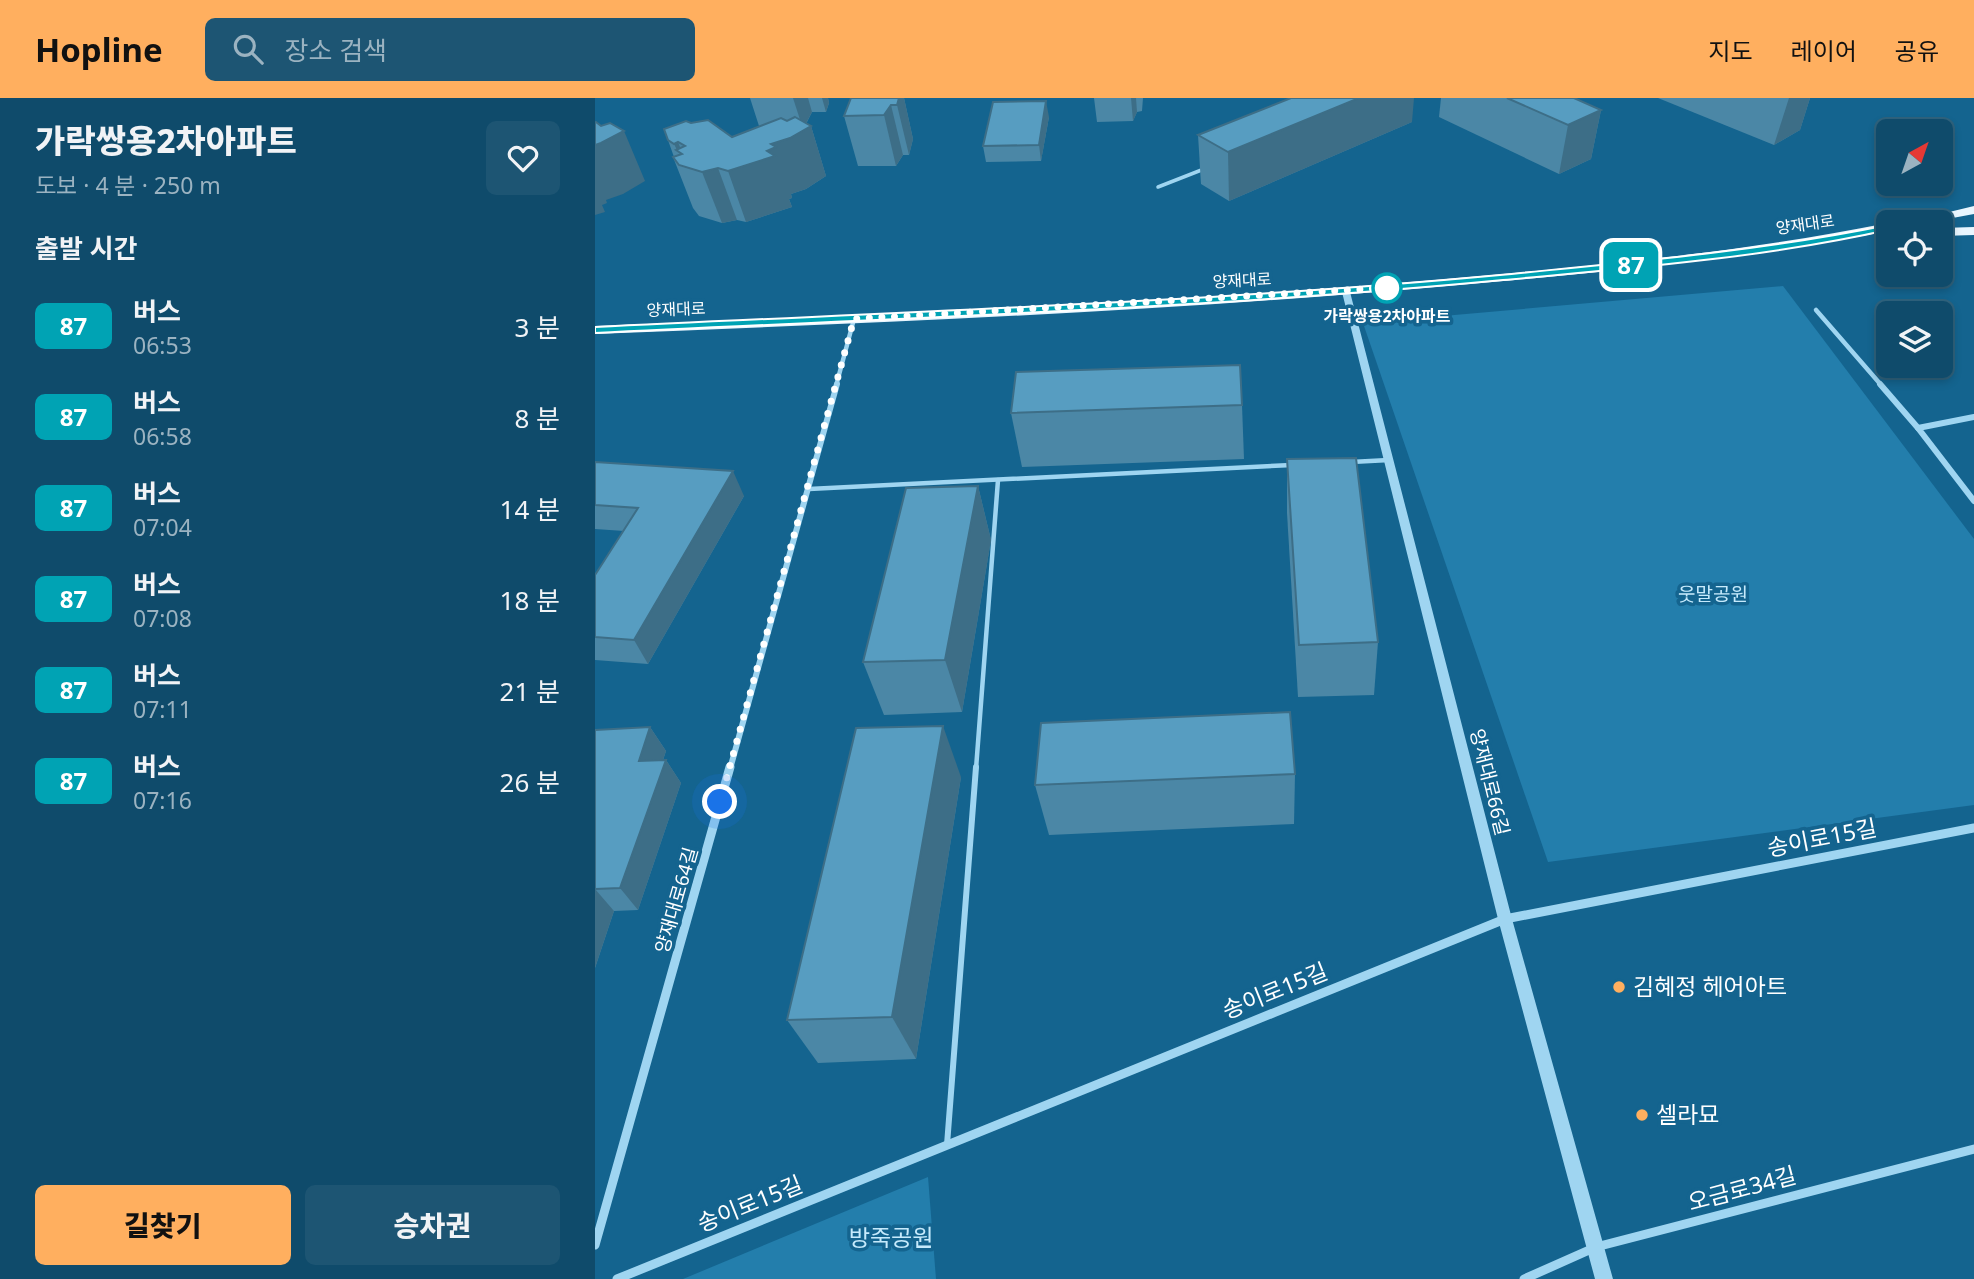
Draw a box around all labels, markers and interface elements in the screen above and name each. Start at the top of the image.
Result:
search box [205,18,695,81]
text: Hopline [35,27,163,72]
icon: search [229,30,267,68]
text: 장소 검색 [285,32,387,68]
text: 지도 [1708,34,1753,67]
text: 레이어 [1791,34,1857,67]
text: 공유 [1895,34,1939,67]
text: 가락쌍용2차아파트 [35,118,297,163]
north arrow [1876,119,1953,196]
map controls [1876,119,1953,378]
button: heart [486,121,560,195]
text: 도보 · 4 분 · 250 m [35,169,221,201]
street label: 양재대로 [1774,209,1836,239]
button: locate [1876,210,1953,287]
text: 출발 시간 [35,230,137,266]
line badge: 87 [1599,242,1663,288]
text: 87 [1617,248,1645,281]
street label: 양재대로 [1212,267,1272,293]
marker: 가락쌍용2차아파트 [1372,273,1402,303]
text: 버스 [133,293,181,329]
street label: 양재대로 [646,297,706,321]
button: layers [1876,301,1953,378]
place label: 가락쌍용2차아파트 [1324,305,1451,327]
text: 87 [60,309,87,342]
text: 3 분 [514,309,560,345]
text: 06:53 [133,329,192,361]
text: 버스 [133,384,181,420]
text: 87 [60,400,87,433]
text: 8 분 [514,400,560,436]
text: 06:58 [133,420,192,452]
text: 버스 [133,475,181,511]
text: 87 [60,491,87,524]
text: 14 분 [500,491,560,527]
text: 07:04 [133,511,192,543]
text: 버스 [133,566,181,602]
park label: 웃말공원 [1678,581,1748,607]
text: 87 [60,582,87,615]
text: 18 분 [500,582,560,618]
text: 07:08 [133,602,192,634]
text: 버스 [133,657,181,693]
text: 87 [60,673,87,706]
text: 21 분 [500,673,560,709]
text: 07:11 [133,693,192,725]
street label: 양재대로66길 [1464,726,1516,838]
text: 버스 [133,748,181,784]
text: 87 [60,764,87,797]
text: 26 분 [500,764,560,800]
text: 07:16 [133,784,192,816]
your location [702,784,737,819]
street label: 송이로15길 [1764,811,1879,863]
street label: 양재대로64길 [648,844,704,956]
street label: 송이로15길 [1217,954,1332,1026]
place label: 김혜정 헤어아트 [1633,970,1787,1002]
marker: 김혜정 헤어아트 [1611,979,1627,995]
place label: 셀라묘 [1656,1098,1719,1130]
marker: 셀라묘 [1634,1107,1650,1123]
street label: 오금로34길 [1684,1158,1799,1218]
street label: 송이로15길 [692,1167,807,1239]
button: 길찾기 [35,1185,291,1265]
button: 승차권 [305,1185,560,1265]
park label: 방죽공원 [849,1221,933,1253]

